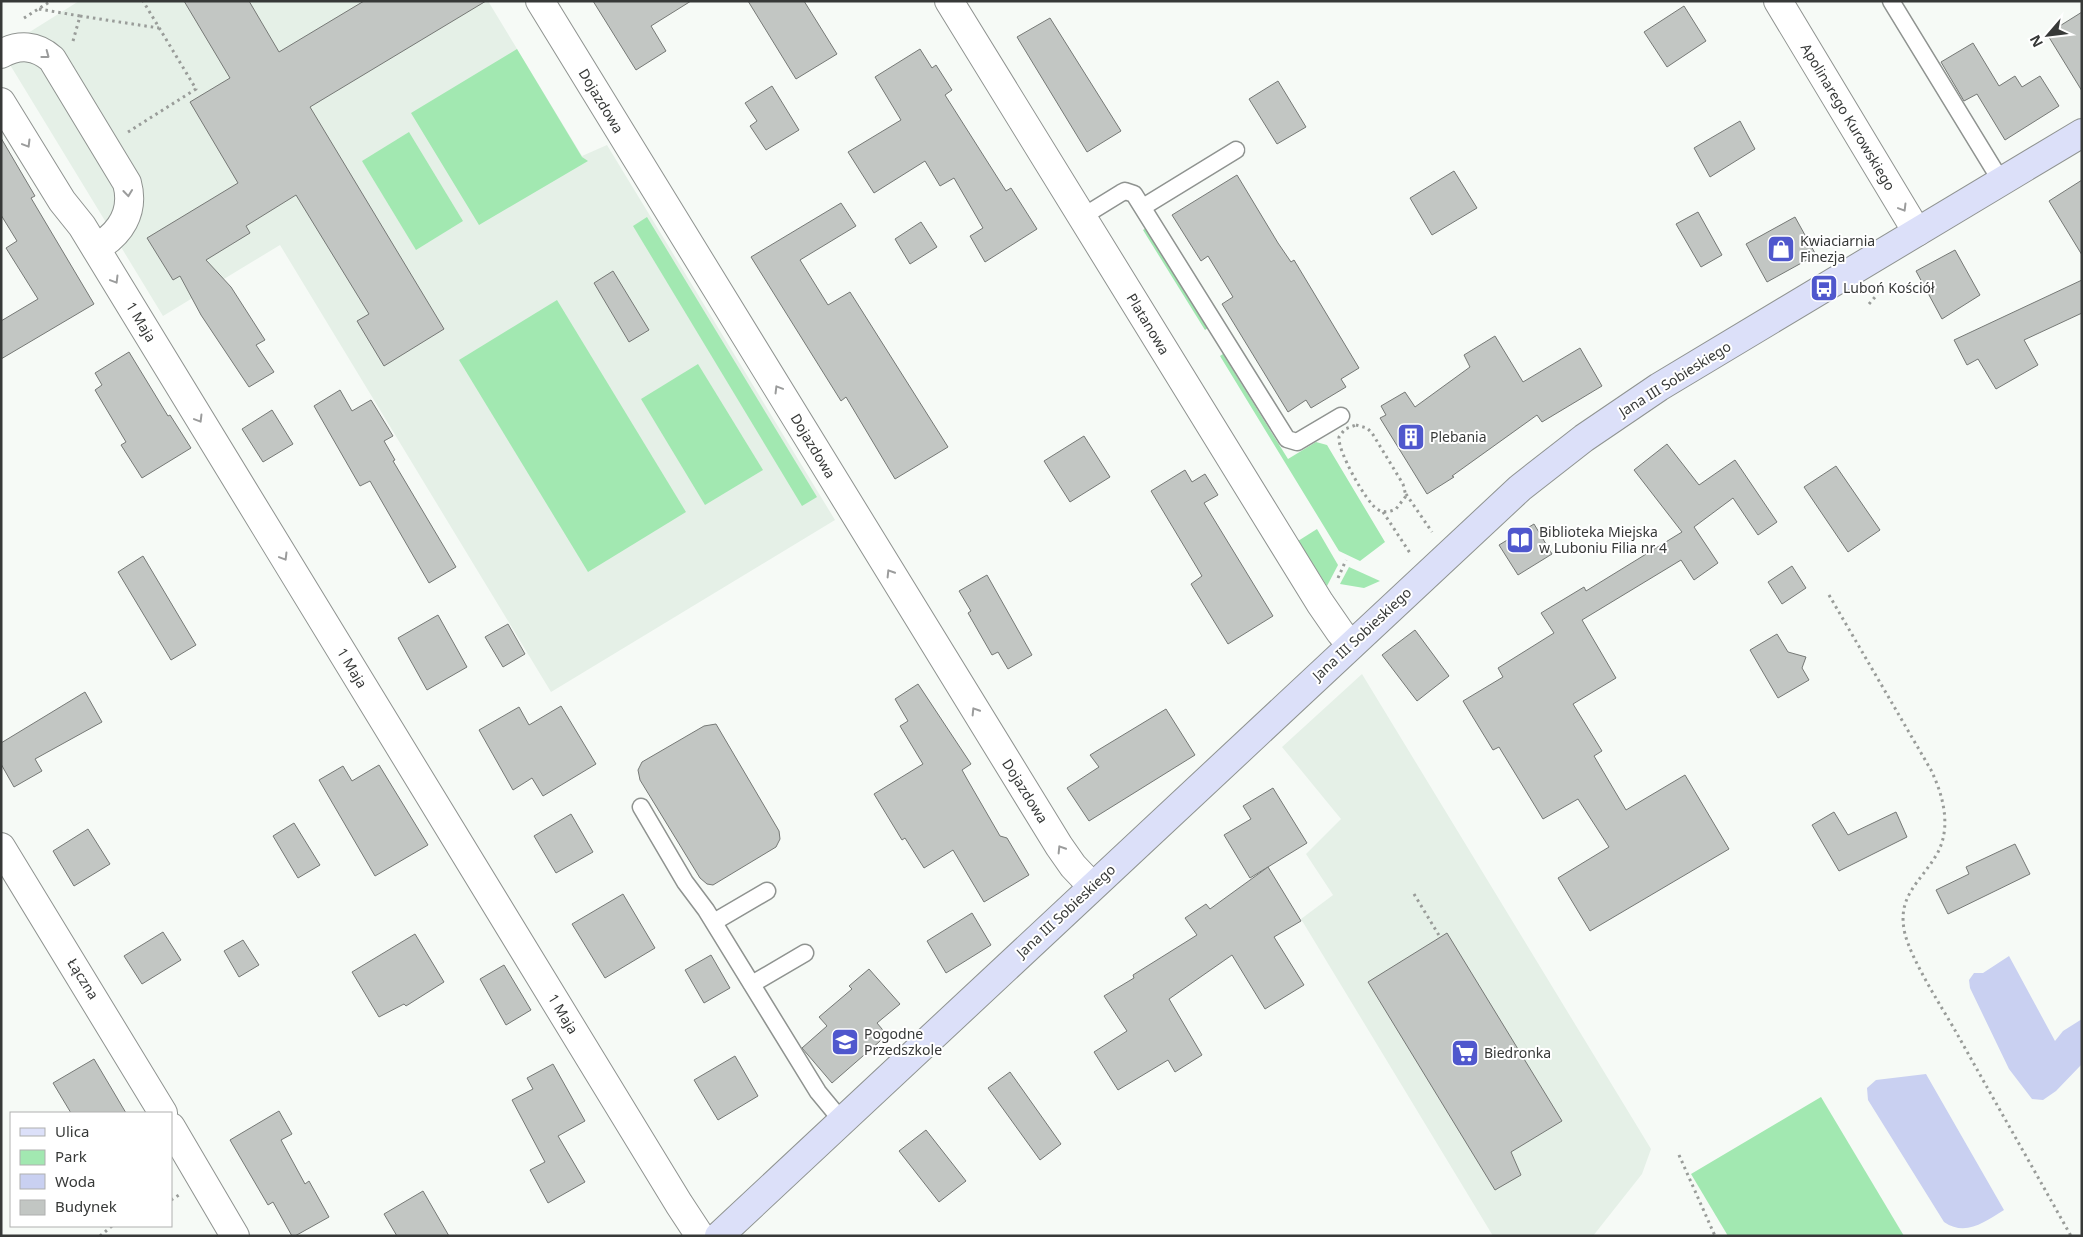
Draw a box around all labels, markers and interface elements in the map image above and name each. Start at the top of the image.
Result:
north arrow [2023,10,2073,60]
text: N [2025,32,2047,51]
street label: Apolinarego Kurowskiego [1797,40,1900,194]
one-way arrow [40,49,50,58]
street label: Dojazdowa [575,65,628,137]
one-way arrow [20,138,30,147]
one-way arrow [122,190,133,198]
one-way arrow [1896,202,1906,211]
place label: Kwiaciarnia Finezja [1800,231,1875,266]
shop icon: Kwiaciarnia Finezja [1766,234,1796,264]
bus stop icon: Luboń Kościół [1809,273,1839,303]
one-way arrow [108,274,118,283]
place label: Luboń Kościół [1843,278,1935,297]
street label: Platanowa [1123,289,1174,358]
street label: 1 Maja [122,298,161,345]
street label: Jana III Sobieskiego [1613,336,1734,422]
one-way arrow [774,386,784,395]
street label: Dojazdowa [787,410,840,482]
one-way arrow [193,413,203,422]
building icon: Plebania [1396,422,1426,452]
place label: Plebania [1430,427,1487,446]
place label: Biblioteka Miejska w Luboniu Filia nr 4 [1539,522,1667,557]
library icon: Biblioteka Miejska w Luboniu Filia nr 4 [1505,525,1535,555]
one-way arrow [278,552,288,561]
one-way arrow [886,569,896,578]
street label: Jana III Sobieskiego [1307,583,1415,686]
street label: 1 Maja [333,644,372,691]
one-way arrow [972,707,982,716]
street label: Dojazdowa [998,755,1053,826]
one-way arrow [1058,845,1067,854]
street label: Jana III Sobieskiego [1011,860,1119,963]
street label: Łączna [63,955,103,1003]
street label: 1 Maja [544,990,583,1037]
place label: Pogodne Przedszkole [864,1024,942,1059]
school or university icon: Pogodne Przedszkole [830,1027,860,1057]
supermarket icon: Biedronka [1450,1038,1480,1068]
place label: Biedronka [1484,1043,1551,1062]
legend [10,1112,172,1227]
text: Ulica [55,1121,89,1141]
text: Park [55,1146,87,1166]
text: Woda [55,1171,95,1191]
text: Budynek [55,1196,117,1216]

